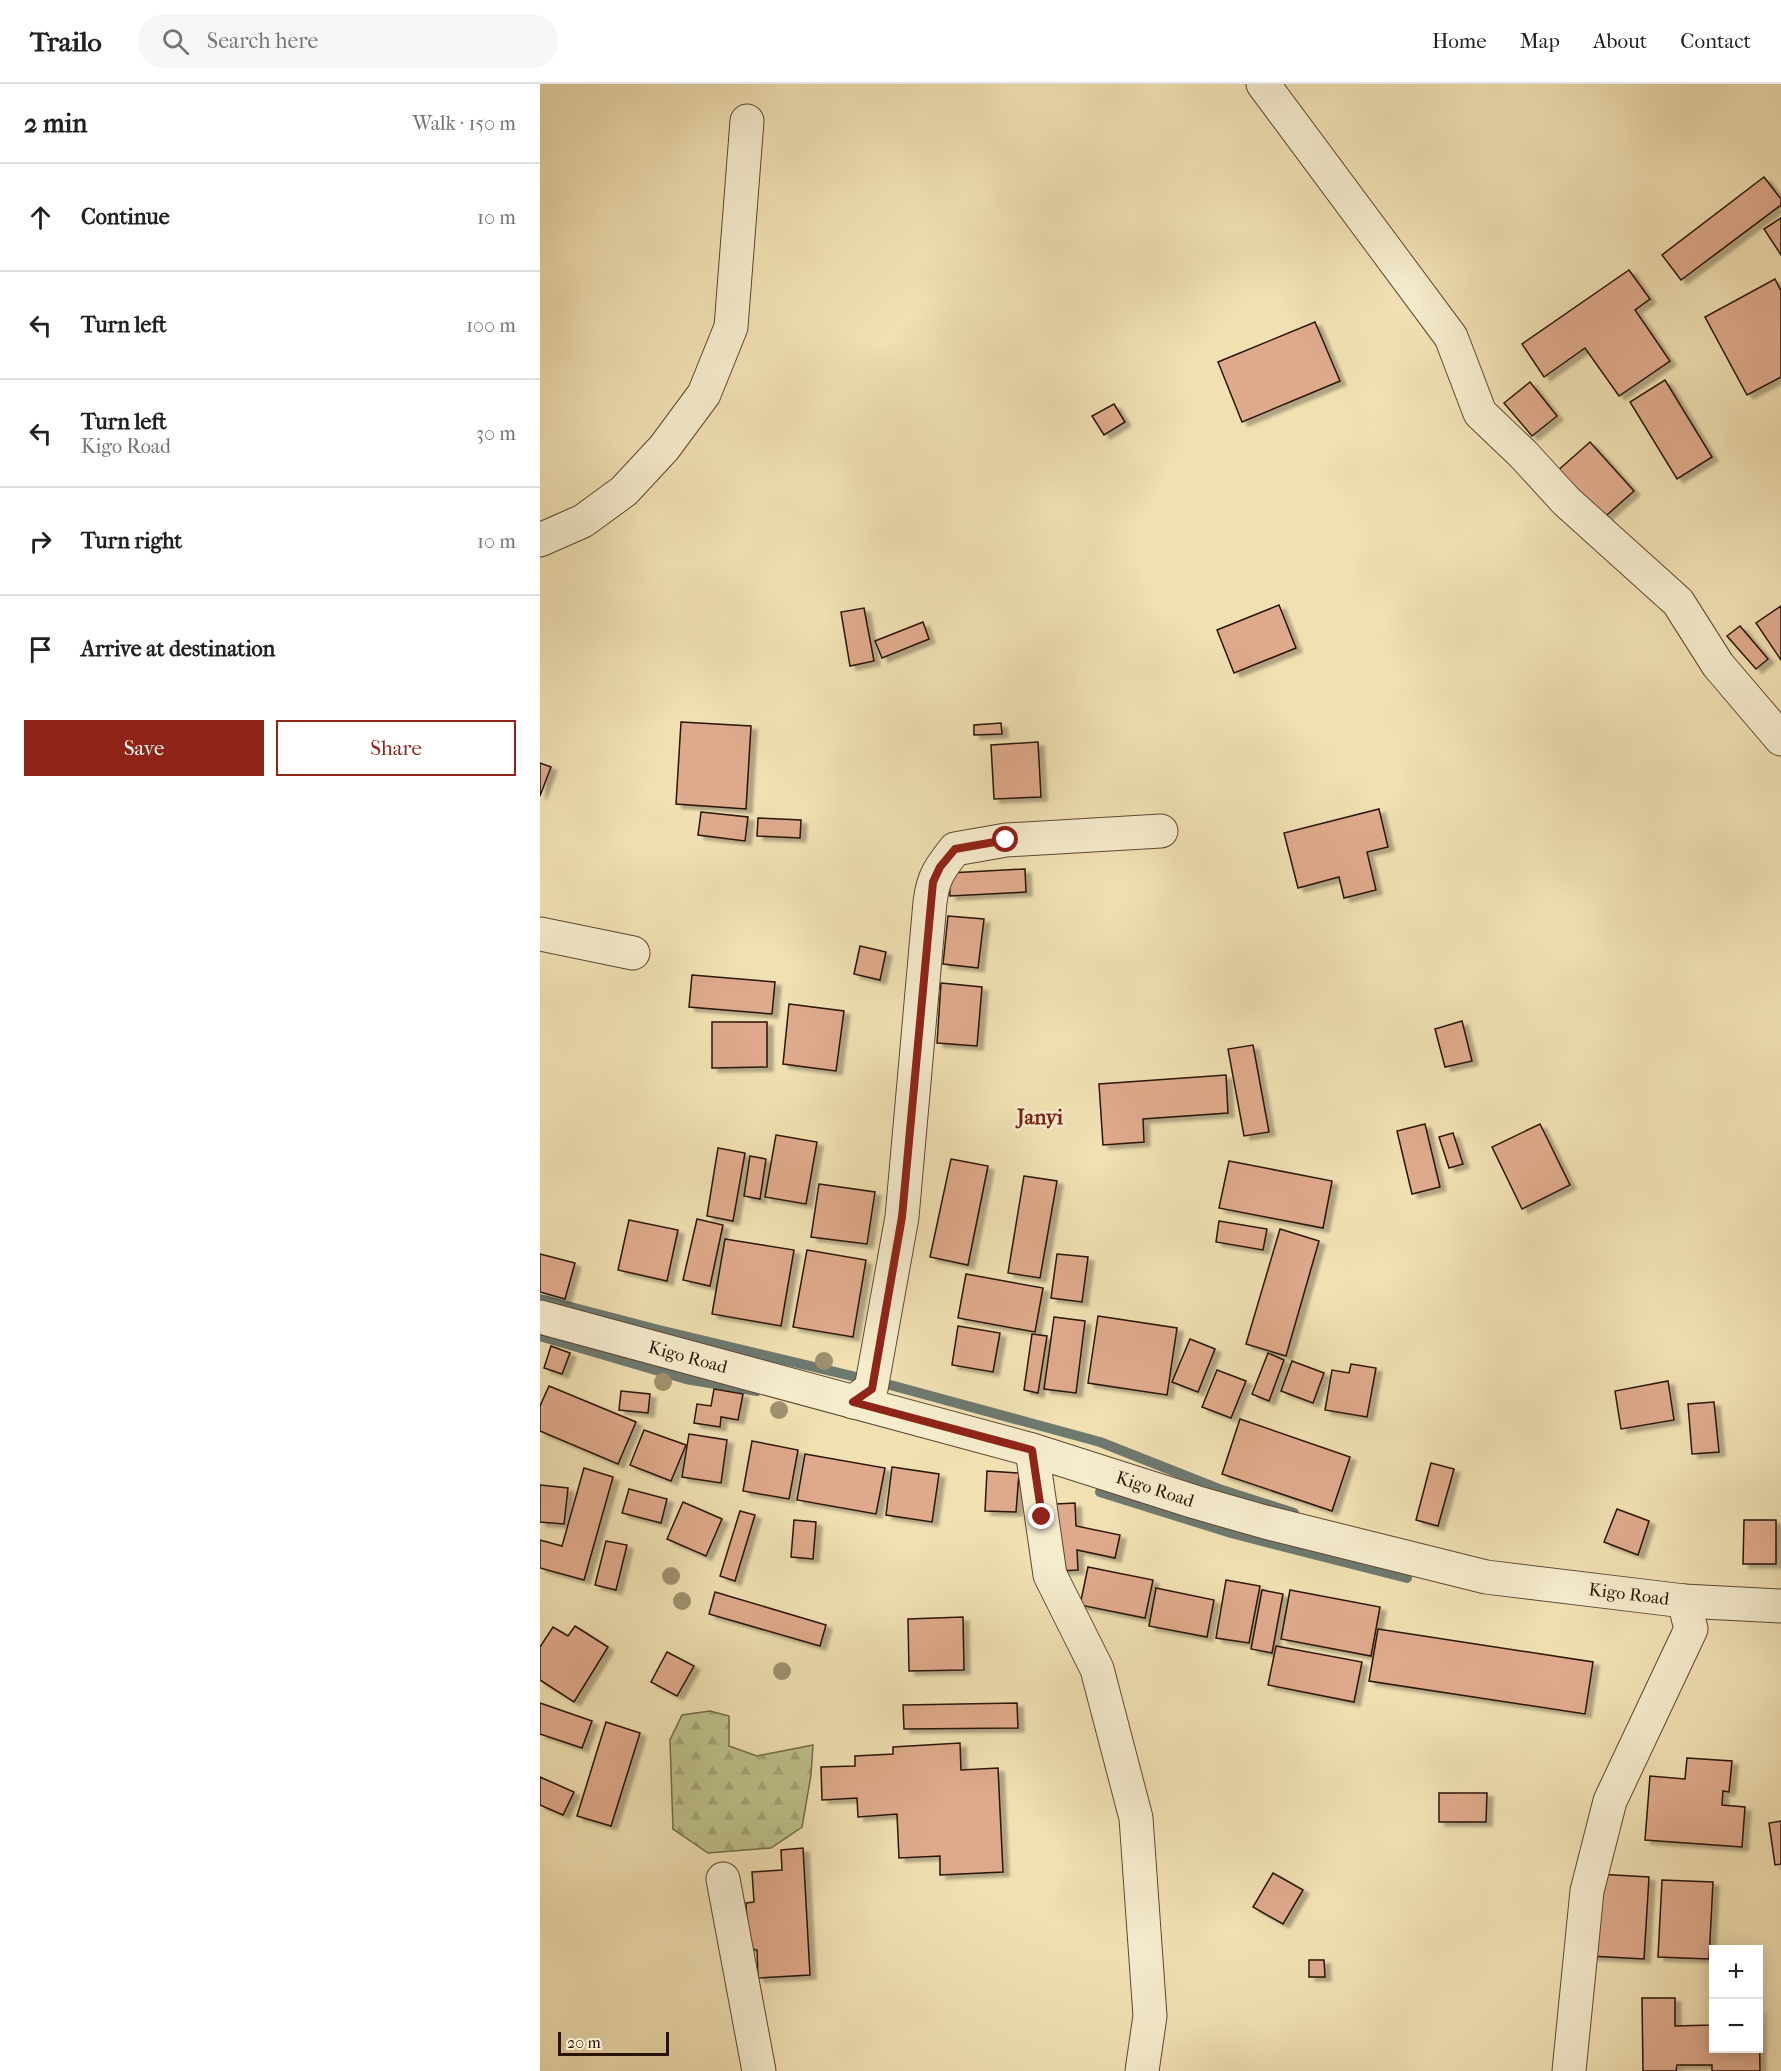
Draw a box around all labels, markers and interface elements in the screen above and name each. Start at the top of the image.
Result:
search box [138,14,558,68]
text: Trailo [30,25,102,58]
icon: search [159,25,192,58]
text: Search here [207,28,318,54]
text: Home [1432,29,1487,53]
text: Map [1520,29,1560,53]
text: About [1593,29,1647,53]
text: Contact [1680,29,1751,53]
text: 2 min [24,108,87,139]
text: Walk · 150 m [412,112,516,135]
icon: ahead [24,201,57,234]
text: Continue [81,204,170,230]
text: 10 m [477,206,516,229]
icon: left [24,309,57,342]
text: Turn left [81,312,167,338]
text: 100 m [466,314,516,337]
text: Turn left [81,409,167,435]
icon: left [24,417,57,450]
text: 30 m [476,422,516,445]
text: Kigo Road [81,435,171,458]
icon: right [24,525,57,558]
text: Turn right [81,528,182,554]
text: 10 m [477,530,516,553]
icon: arrive [24,633,57,666]
text: Arrive at destination [81,636,275,662]
button: Save [24,720,264,776]
button: Share [276,720,516,776]
route start [992,826,1018,852]
district label: Janyi [1015,1105,1064,1129]
street label: Kigo Road [646,1337,730,1378]
street label: Kigo Road [1113,1467,1197,1512]
route end [1028,1503,1054,1529]
street label: Kigo Road [1587,1579,1671,1610]
map controls [1709,1945,1763,2053]
button: + [1709,1945,1763,1999]
button: − [1709,1999,1763,2053]
scale bar [558,2029,669,2056]
text: 20 m [567,2033,601,2052]

